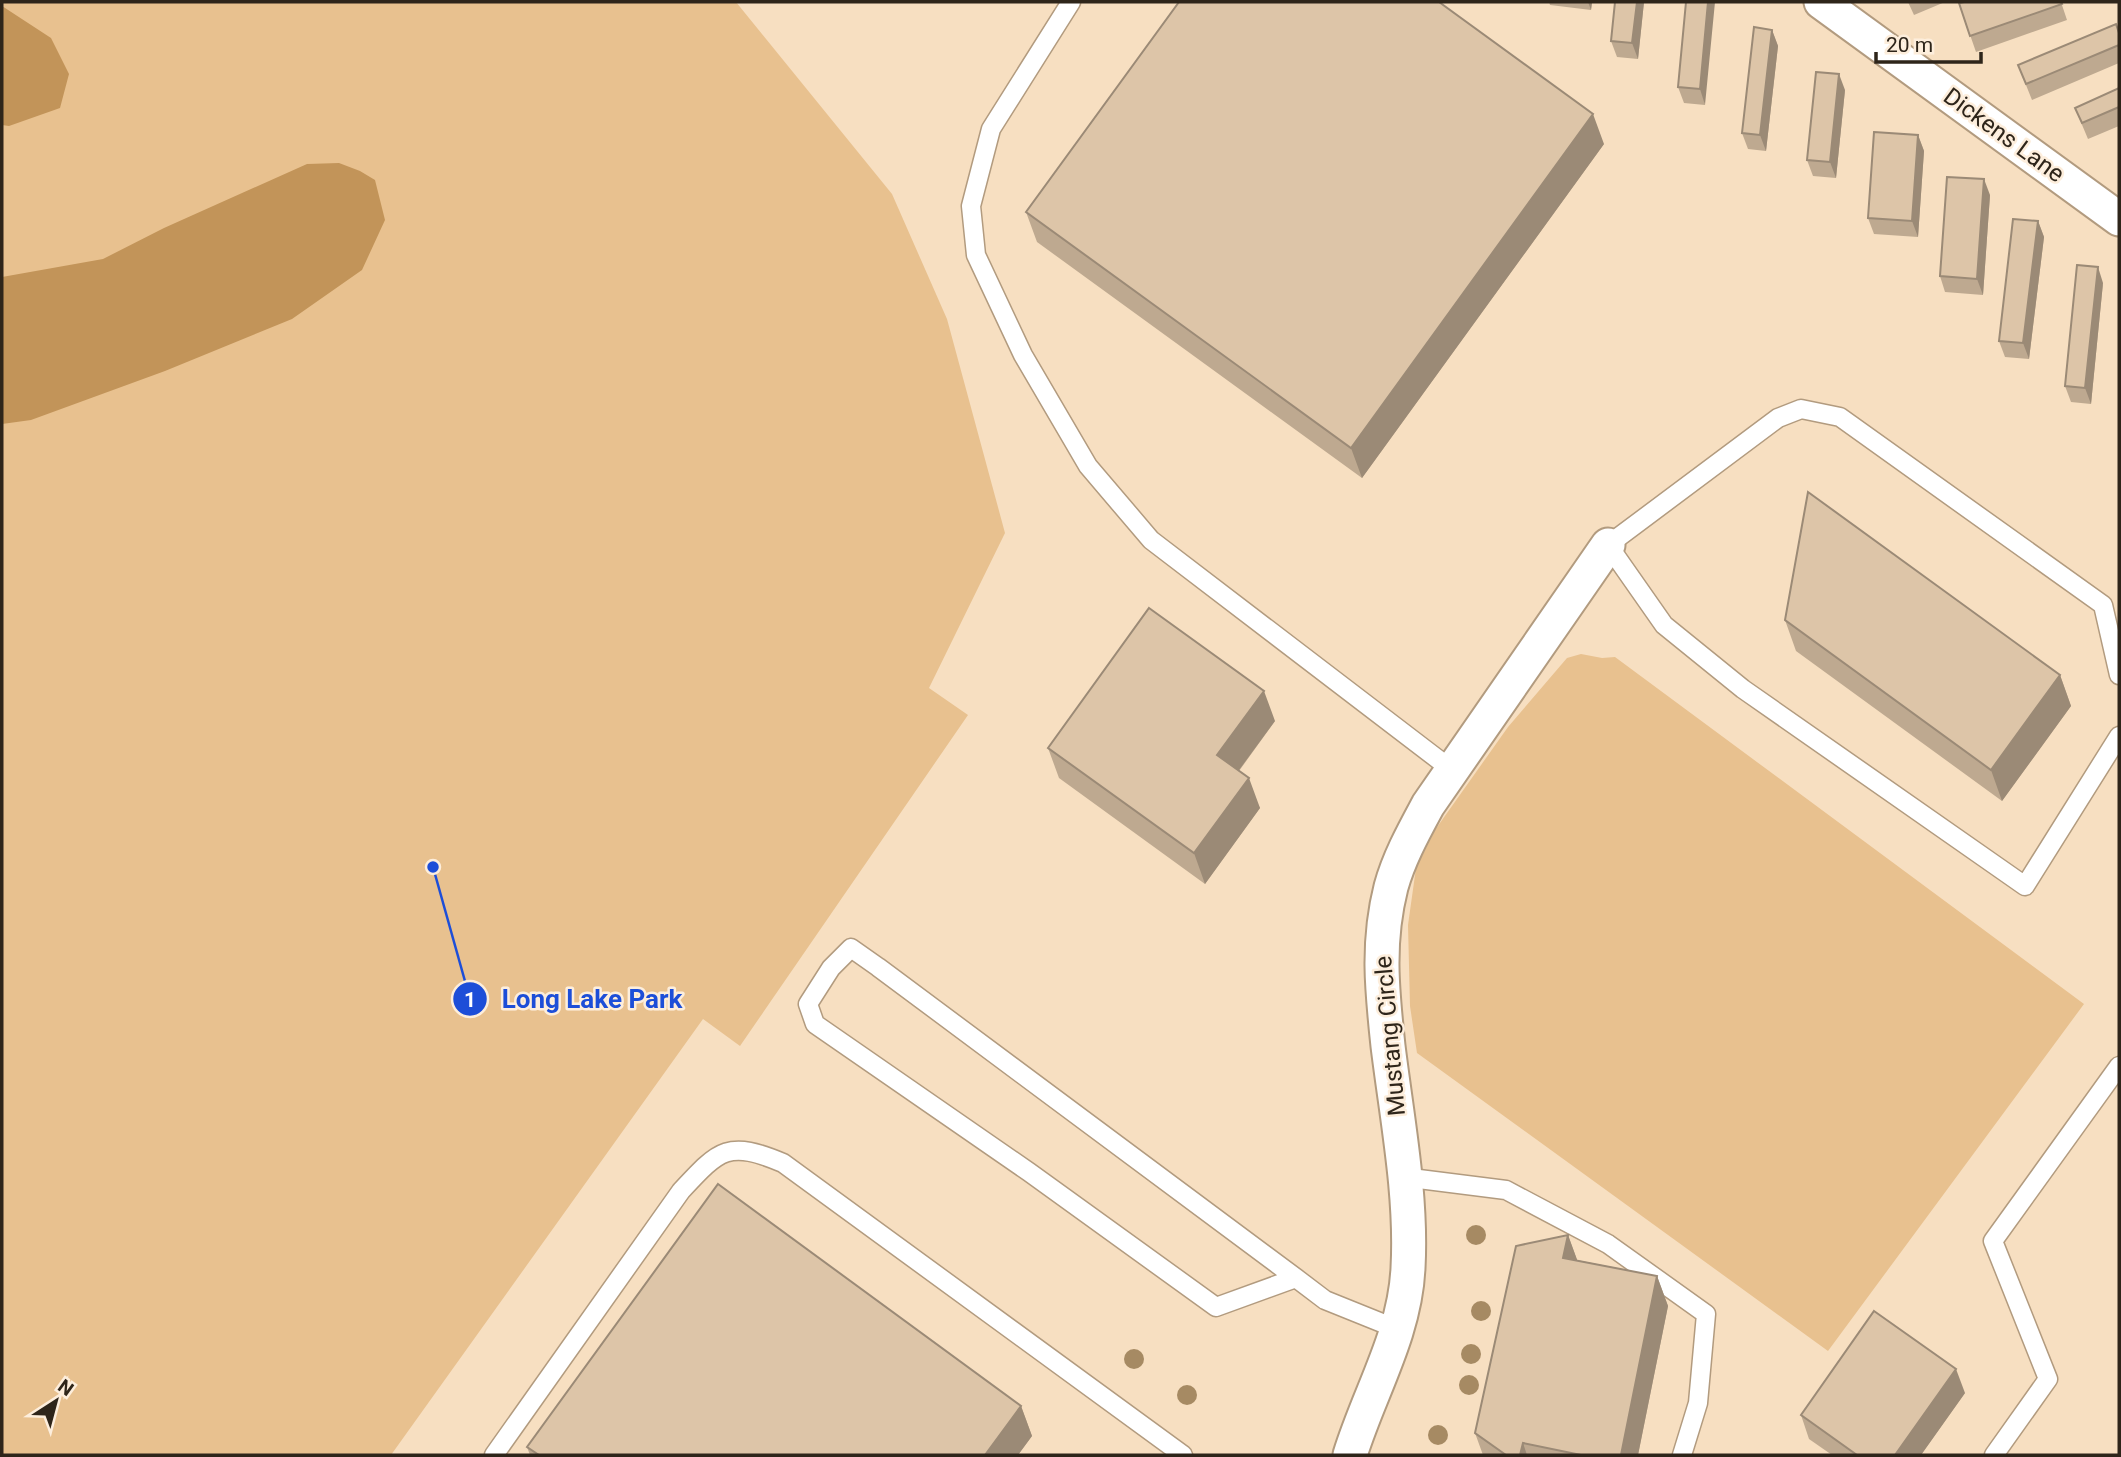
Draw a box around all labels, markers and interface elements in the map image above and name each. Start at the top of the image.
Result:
scale bar [1876,21,1981,65]
text: 20 m [1886,33,1933,57]
street label: Dickens Lane [1938,82,2070,188]
street label: Mustang Circle [1369,955,1411,1117]
callout: Long Lake Park [453,976,696,1023]
text: Long Lake Park [502,984,683,1014]
text: 1 [464,988,476,1012]
north arrow [21,1366,91,1436]
text: N [54,1374,78,1401]

